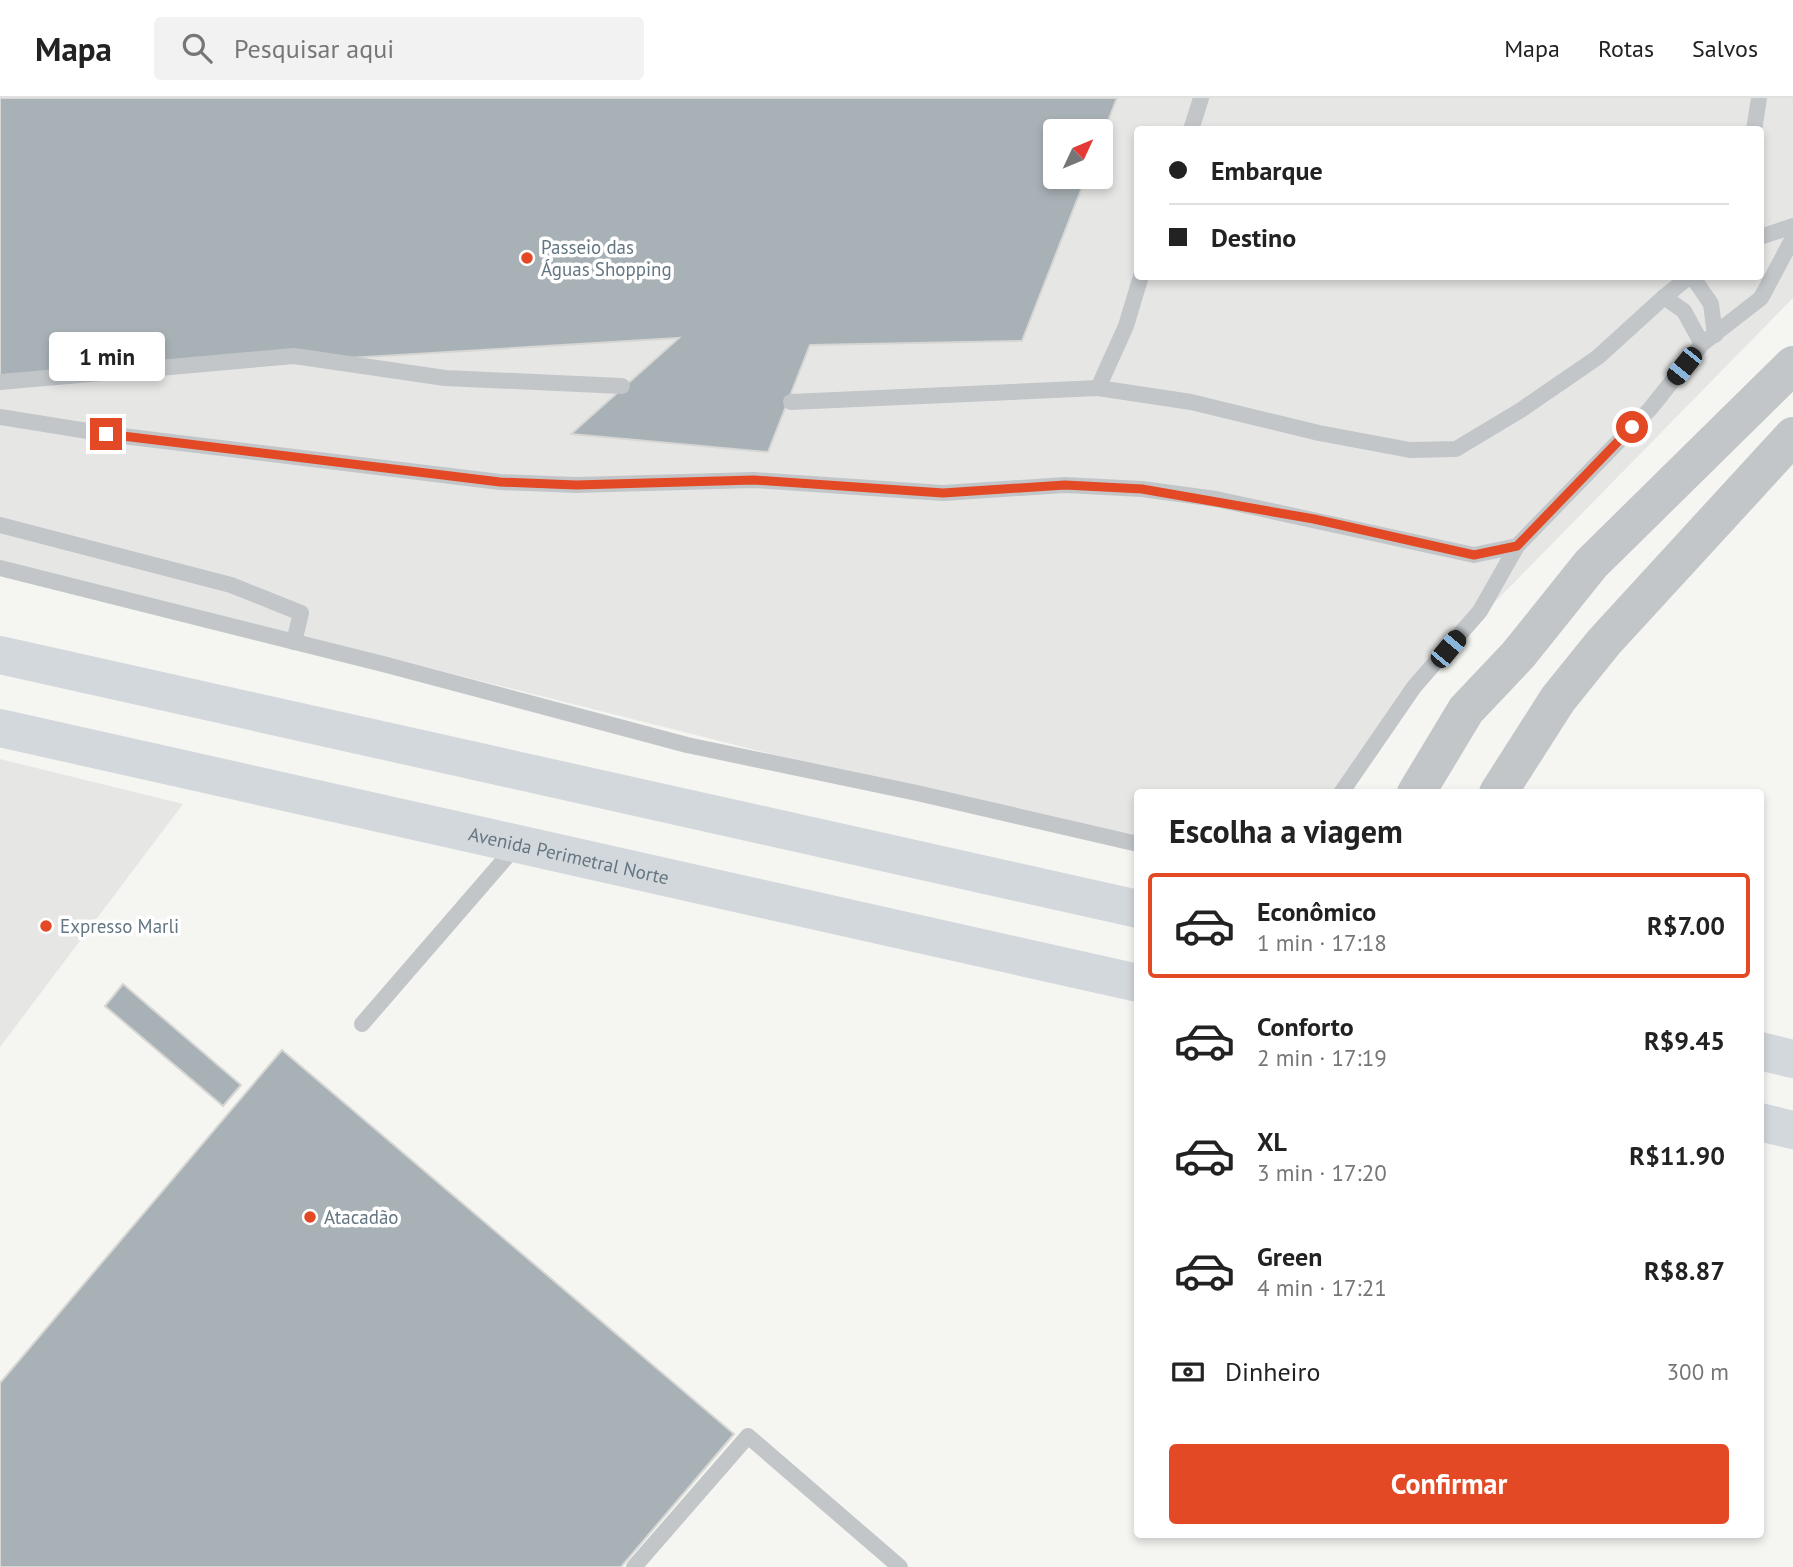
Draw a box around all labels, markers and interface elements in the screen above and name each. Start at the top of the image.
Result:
search box [154,17,644,80]
text: Mapa [35,27,112,70]
icon: search [178,29,216,67]
text: Pesquisar aqui [234,32,394,65]
text: Mapa [1504,33,1560,64]
text: Rotas [1598,33,1654,64]
text: Salvos [1692,33,1758,64]
north arrow [1043,119,1113,189]
map controls [1043,119,1113,189]
text: Embarque [1211,154,1323,187]
text: Destino [1211,221,1296,254]
place label: Passeio das Águas Shopping [541,235,672,281]
marker: Passeio das Águas Shopping [519,250,535,266]
callout: 1 min [48,332,164,382]
text: 1 min [79,342,135,371]
car [1663,343,1706,389]
route start [1616,411,1648,443]
route end [90,418,122,450]
car [1427,626,1470,672]
text: Escolha a viagem [1169,810,1403,852]
street label: Avenida Perimetral Norte [467,821,671,890]
icon: car [1173,894,1236,957]
text: Econômico [1257,895,1376,928]
text: R$7.00 [1647,909,1725,942]
place label: Expresso Marli [60,914,179,938]
marker: Expresso Marli [38,918,54,934]
text: 1 min · 17:18 [1257,928,1387,957]
icon: car [1173,1009,1236,1072]
text: Conforto [1257,1010,1354,1043]
text: R$9.45 [1644,1024,1725,1057]
text: 2 min · 17:19 [1257,1043,1387,1072]
icon: car [1173,1124,1236,1187]
text: XL [1257,1125,1287,1158]
text: R$11.90 [1629,1139,1725,1172]
text: 3 min · 17:20 [1257,1158,1387,1187]
place label: Atacadão [324,1205,399,1229]
marker: Atacadão [302,1209,318,1225]
icon: car [1173,1239,1236,1302]
text: Green [1257,1240,1322,1273]
text: R$8.87 [1644,1254,1725,1287]
text: 4 min · 17:21 [1257,1273,1387,1302]
icon: cash [1169,1353,1207,1391]
text: Dinheiro [1225,1355,1320,1388]
text: 300 m [1667,1357,1729,1386]
button: Confirmar [1169,1444,1729,1524]

